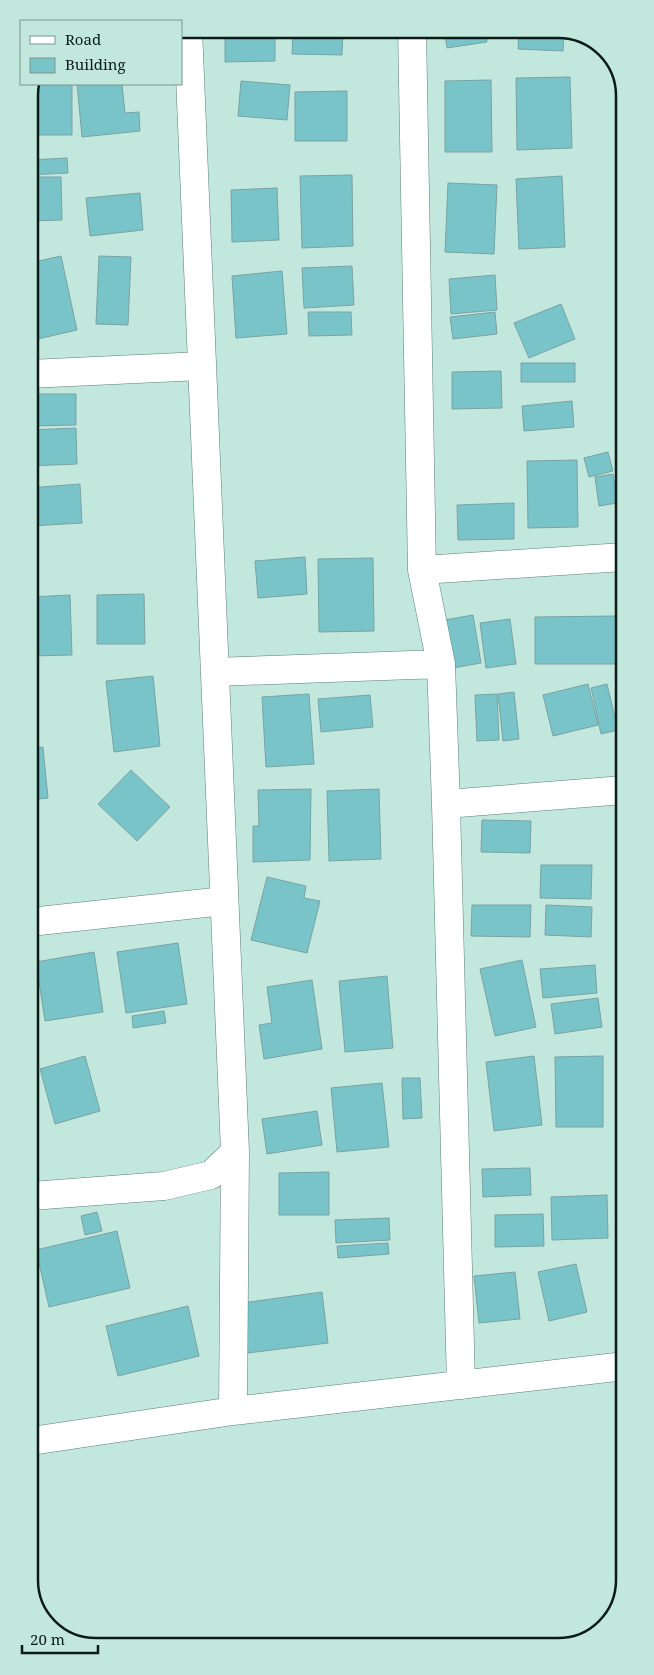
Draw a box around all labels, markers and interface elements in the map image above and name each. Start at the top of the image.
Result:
legend [20,20,182,85]
text: Road [65,29,101,49]
text: Building [65,54,126,74]
scale bar [22,1622,99,1654]
text: 20 m [30,1629,65,1649]

